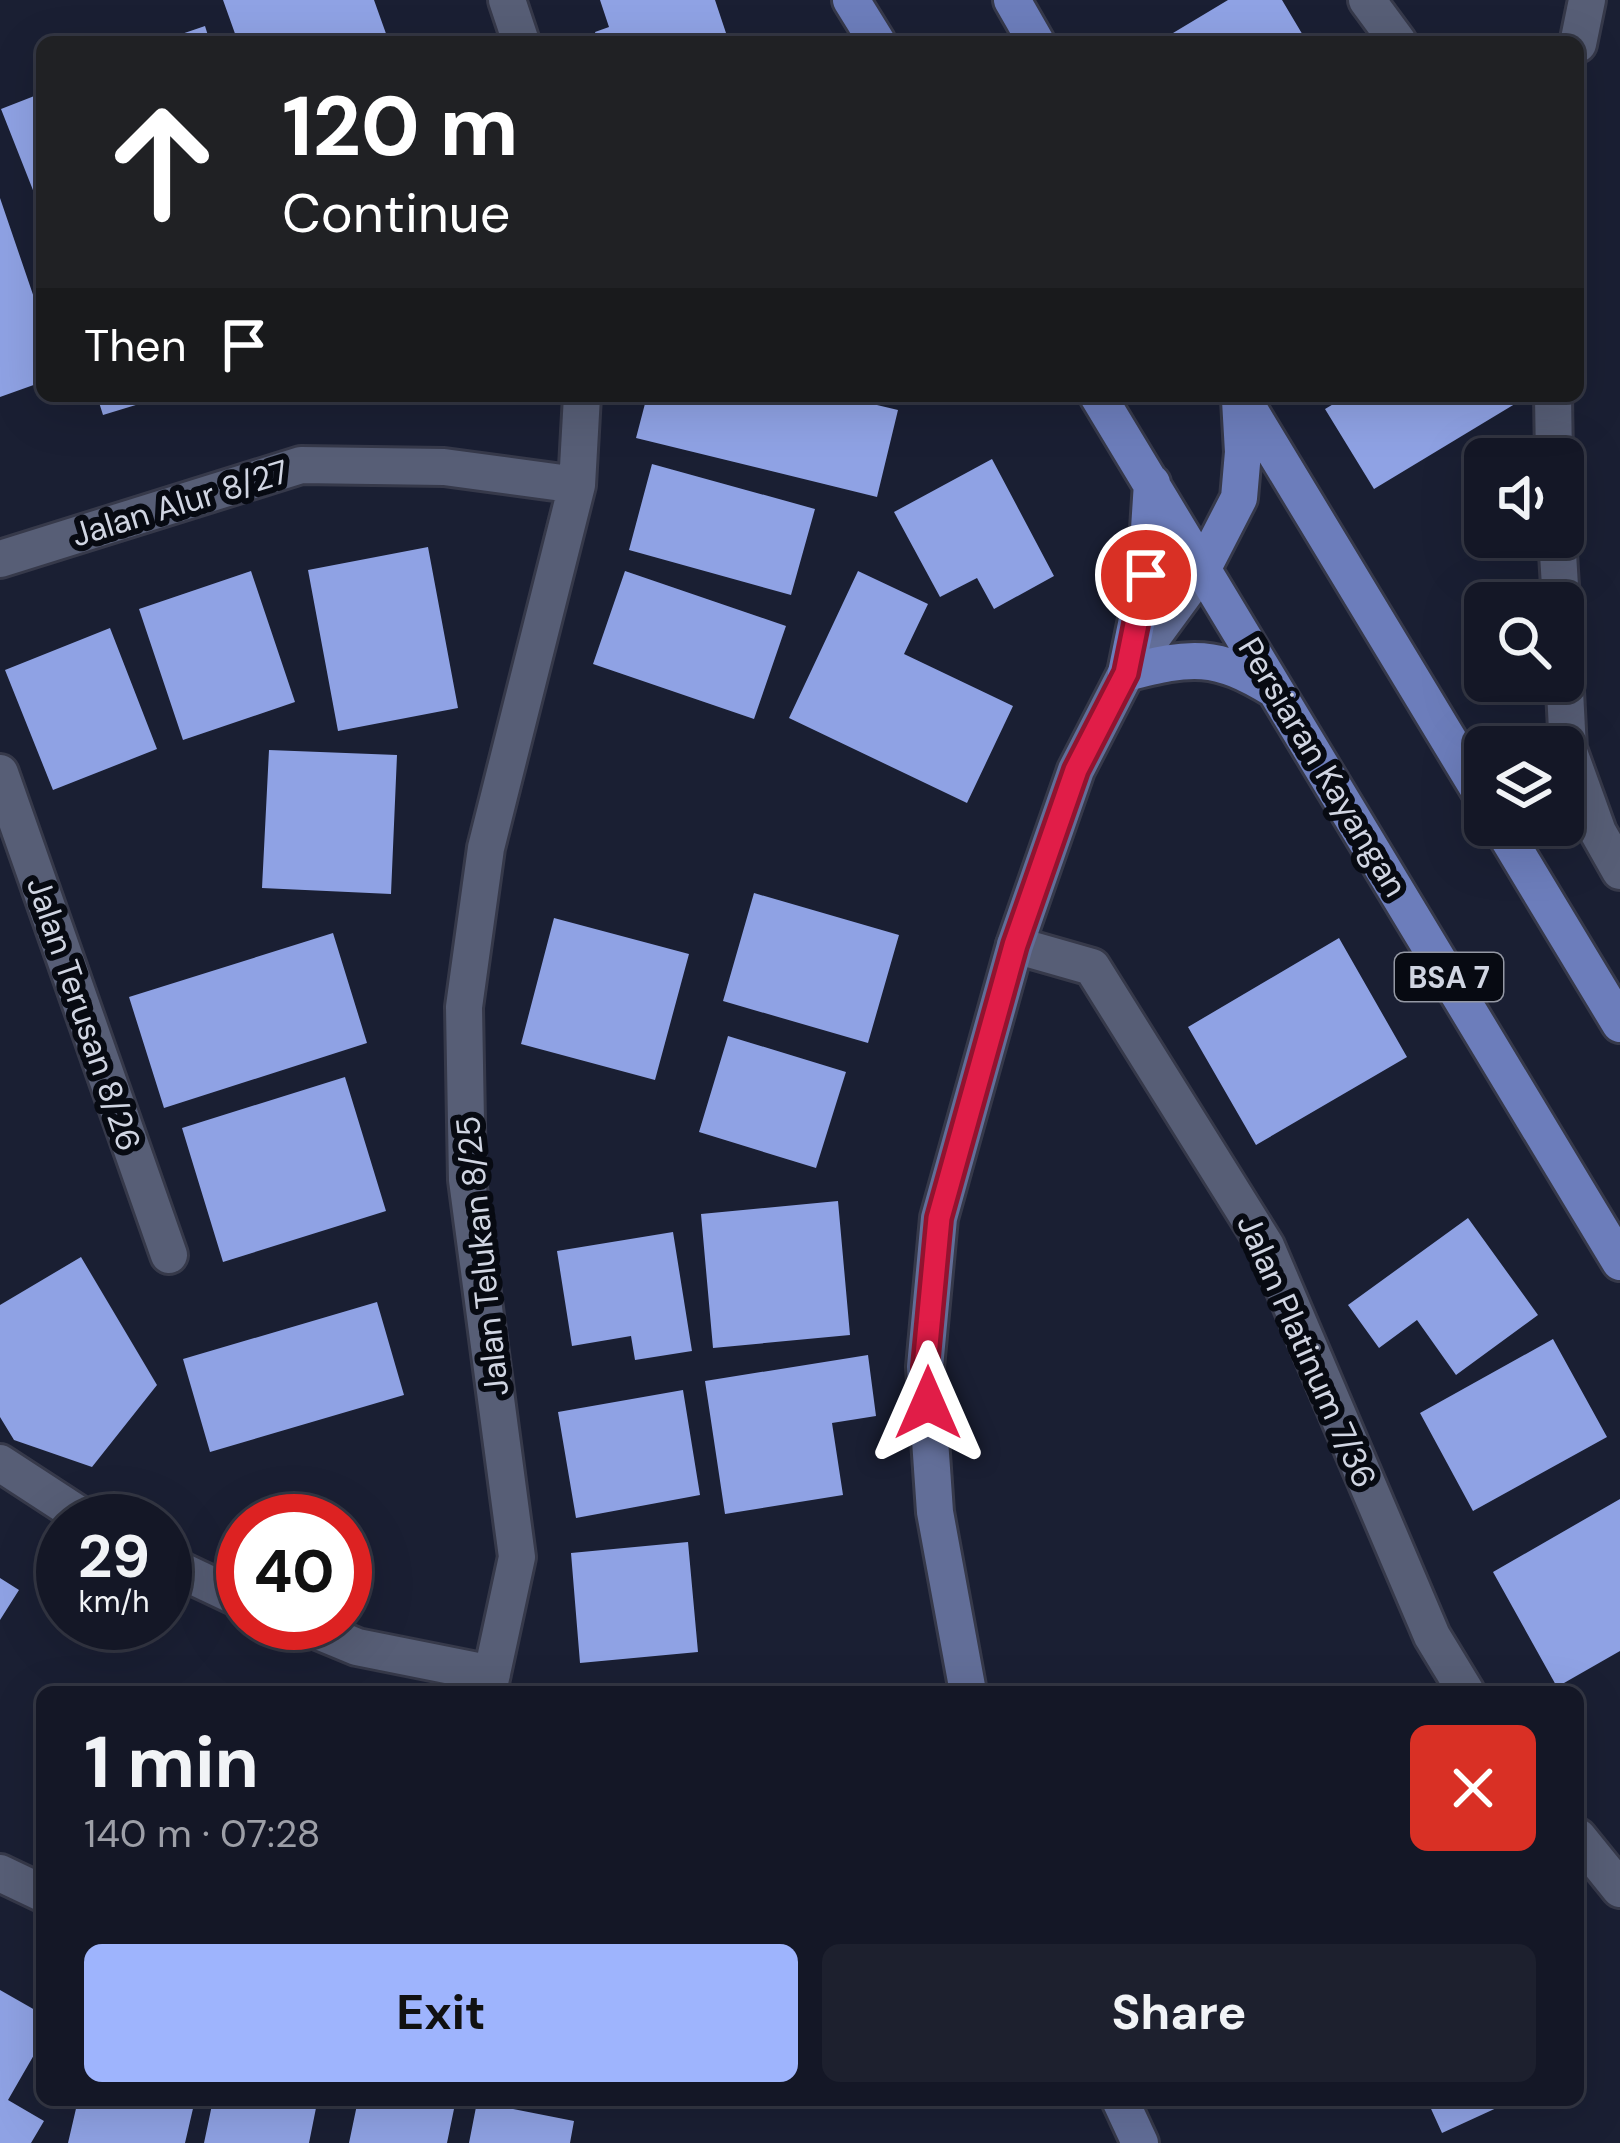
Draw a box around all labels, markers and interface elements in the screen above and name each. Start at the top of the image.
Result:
text: 120 m [282,72,519,181]
icon: ahead [84,84,240,240]
text: Continue [282,178,510,249]
icon: arrive [211,312,277,378]
text: Then [84,316,187,375]
map controls [1464,438,1584,846]
button: sound [1464,438,1584,558]
street label: Jalan Alur 8/27 [66,450,294,556]
pin [1095,524,1197,626]
icon: arrive [1113,542,1179,608]
button: search [1464,582,1584,702]
street label: Persiaran Kayangan [1229,629,1417,905]
button: layers [1464,726,1584,846]
street label: Jalan Terusan 8/26 [17,871,151,1157]
road number: BSA 7 [1395,953,1503,1001]
street label: Jalan Telukan 8/25 [446,1114,518,1398]
street label: Jalan Platinum 7/36 [1227,1207,1387,1495]
position arrow [865,1340,991,1466]
speed limit sign: 40 [216,1494,372,1650]
text: 29 [78,1517,150,1596]
text: km/h [79,1582,149,1621]
text: 1 min [84,1716,259,1809]
button: close [1410,1725,1536,1851]
text: 140 m · 07:28 [84,1808,320,1859]
button: Exit [84,1944,798,2082]
button: Share [822,1944,1536,2082]

